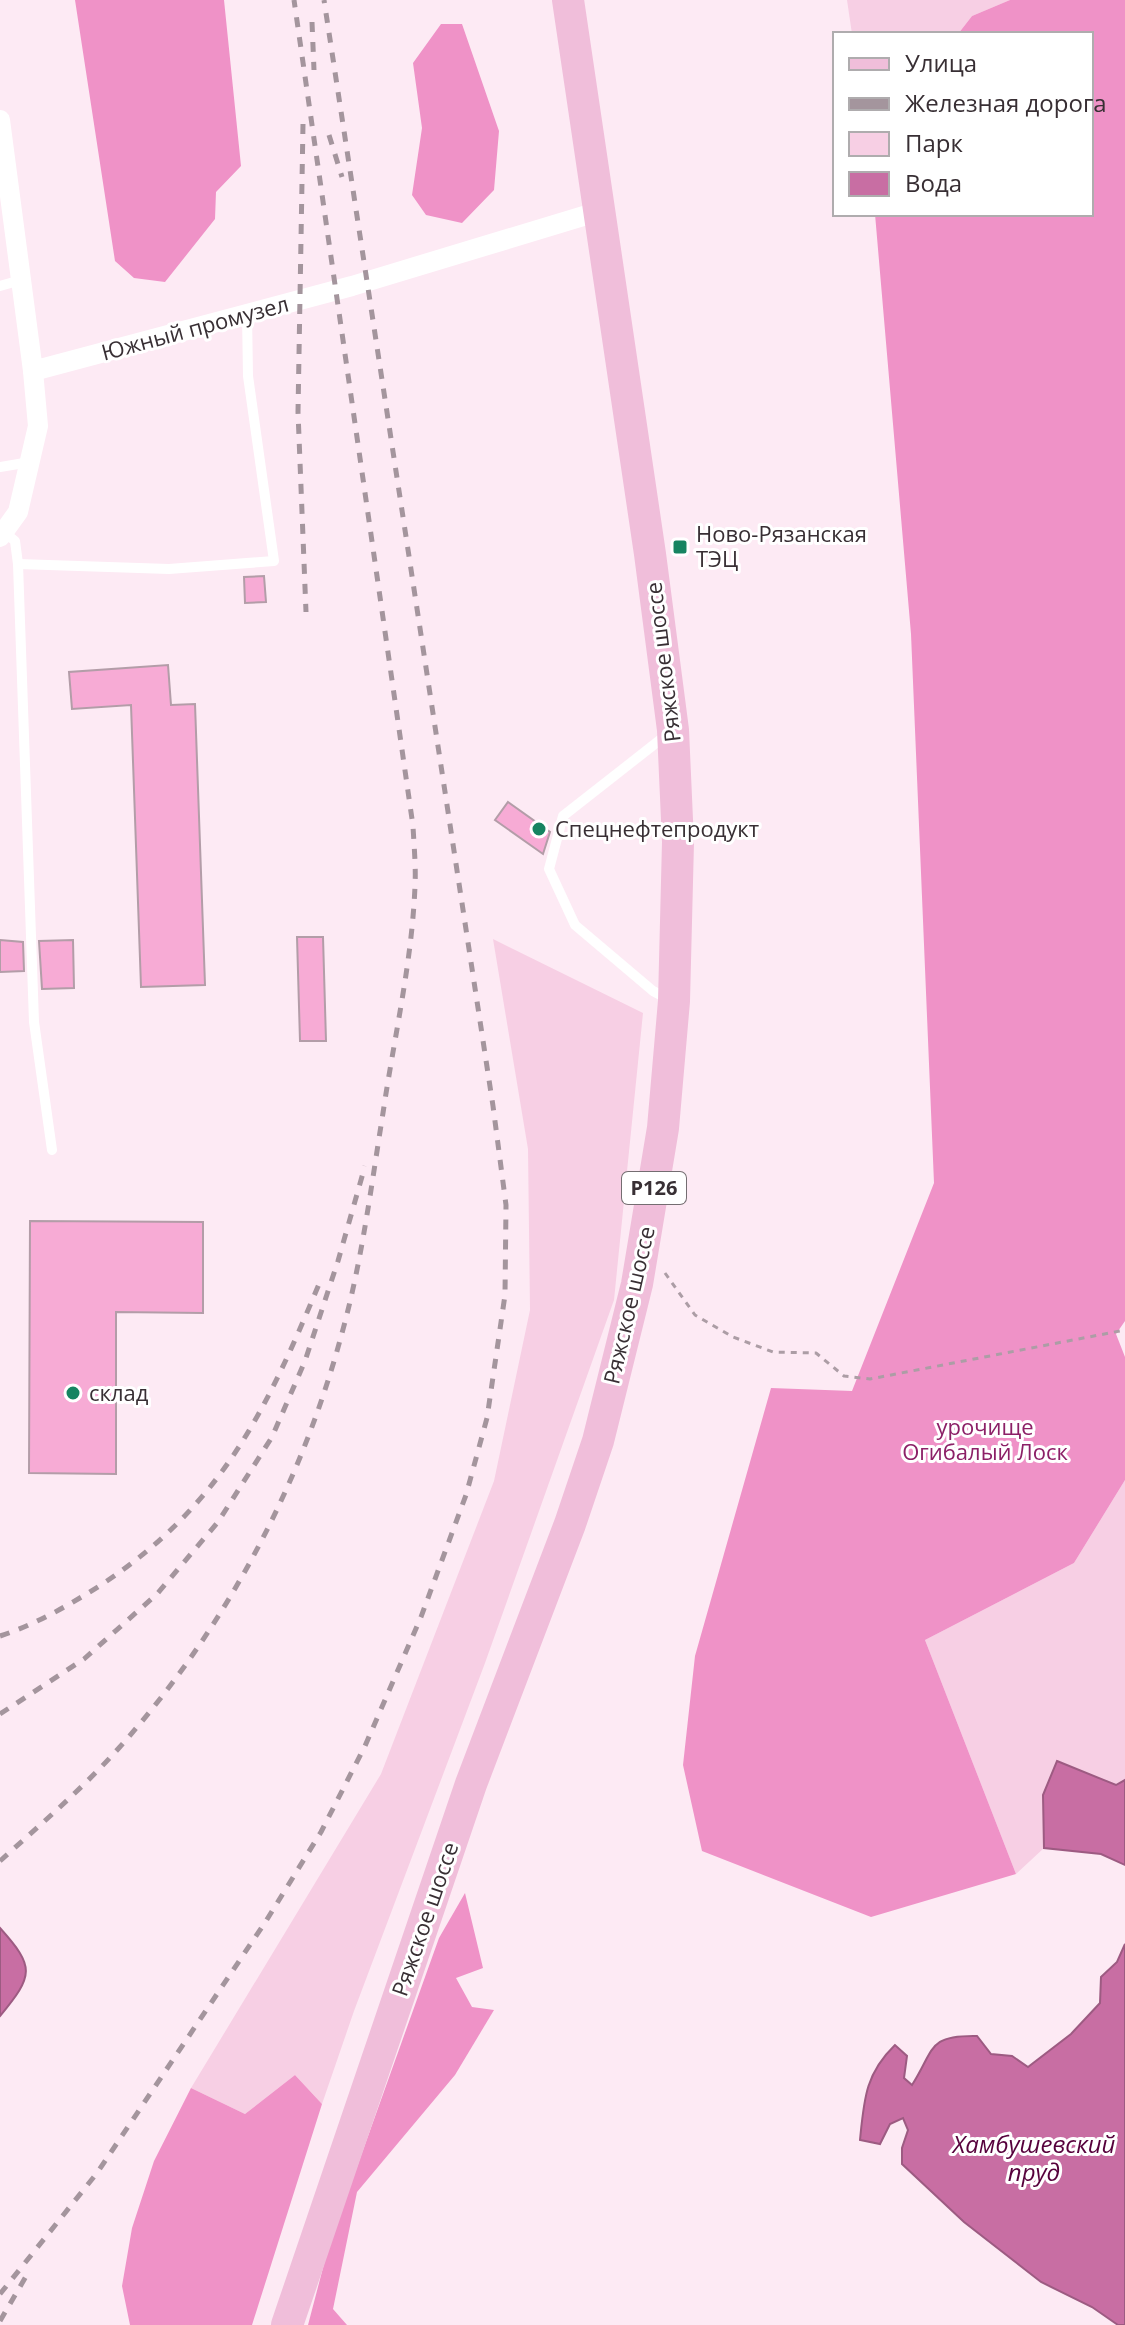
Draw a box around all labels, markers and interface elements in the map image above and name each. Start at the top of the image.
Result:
legend [833,32,1093,216]
text: Улица [905,46,977,79]
text: Железная дорога [905,86,1107,119]
text: Парк [905,126,963,159]
text: Вода [905,166,962,199]
street label: Южный промузел [98,288,292,366]
place label: Ново-Рязанская ТЭЦ [696,518,867,573]
marker: Ново-Рязанская ТЭЦ [671,538,689,556]
street label: Ряжское шоссе [637,580,687,744]
place label: Спецнефтепродукт [555,813,759,843]
marker: Спецнефтепродукт [530,820,548,838]
road number: Р126 [622,1172,686,1204]
street label: Ряжское шоссе [595,1223,661,1387]
place label: склад [89,1377,149,1407]
marker: склад [64,1384,82,1402]
park label: урочище Огибалый Лоск [902,1411,1068,1466]
street label: Ряжское шоссе [384,1838,464,2000]
water label: Хамбушевский пруд [951,2127,1115,2188]

